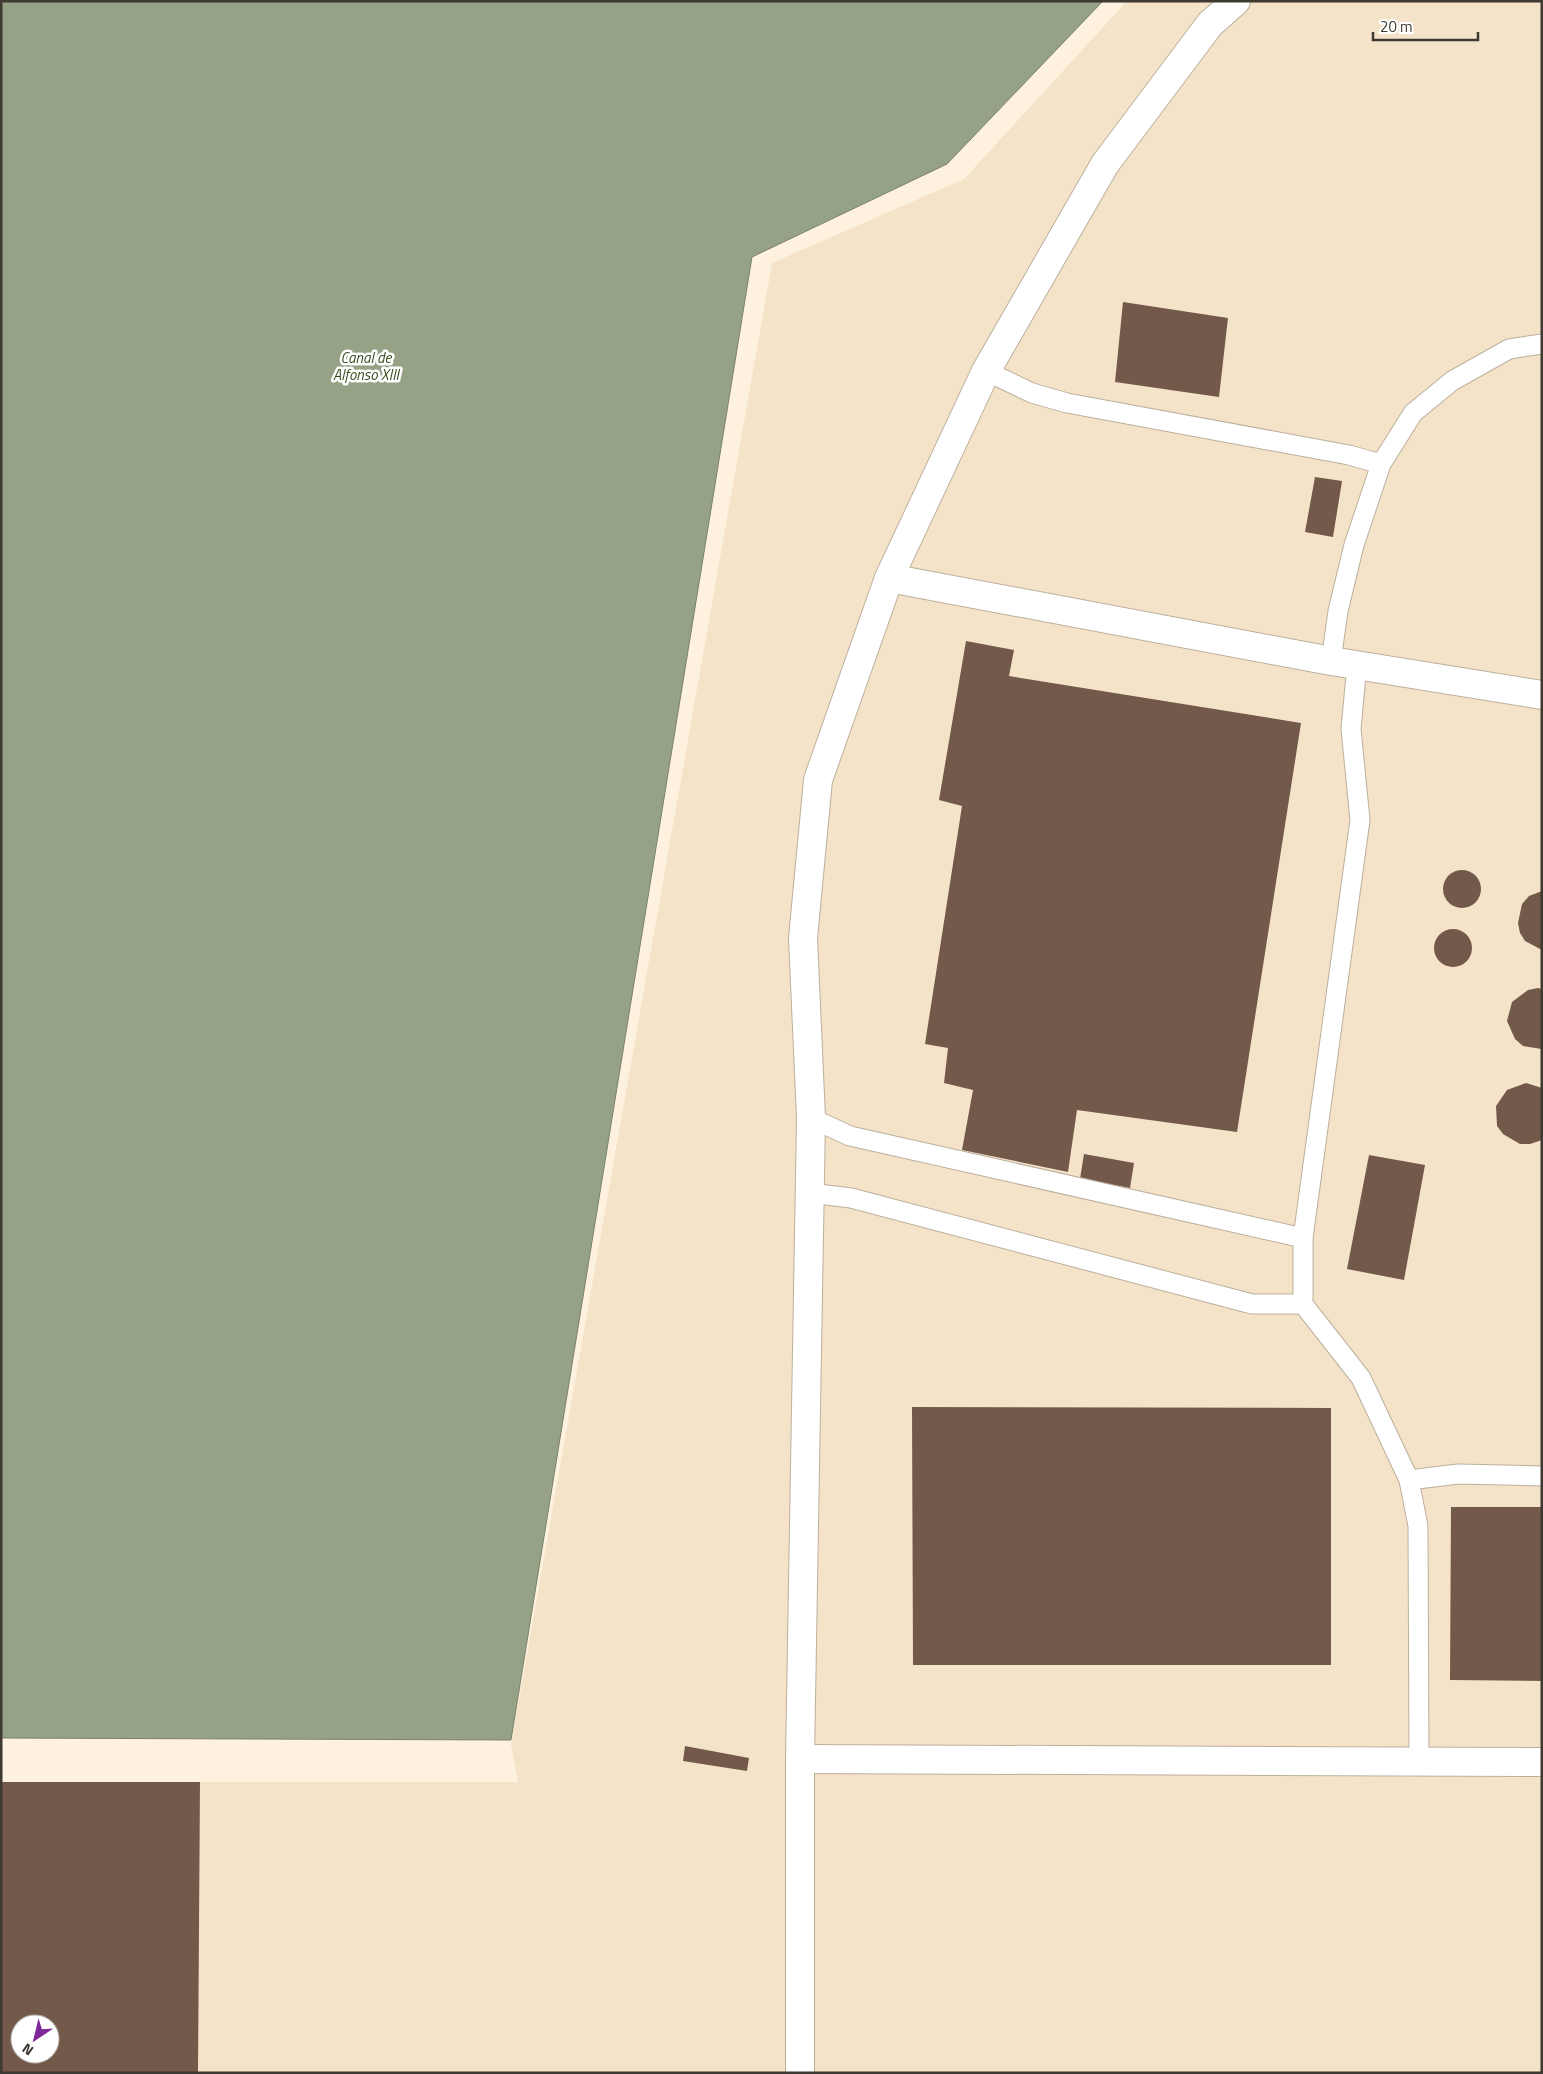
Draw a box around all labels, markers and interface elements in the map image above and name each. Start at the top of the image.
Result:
scale bar [1373,10,1478,42]
text: 20 m [1380,15,1413,38]
water label: Canal de Alfonso XIII [333,346,401,386]
north arrow [10,2014,60,2064]
text: N [17,2039,37,2061]

